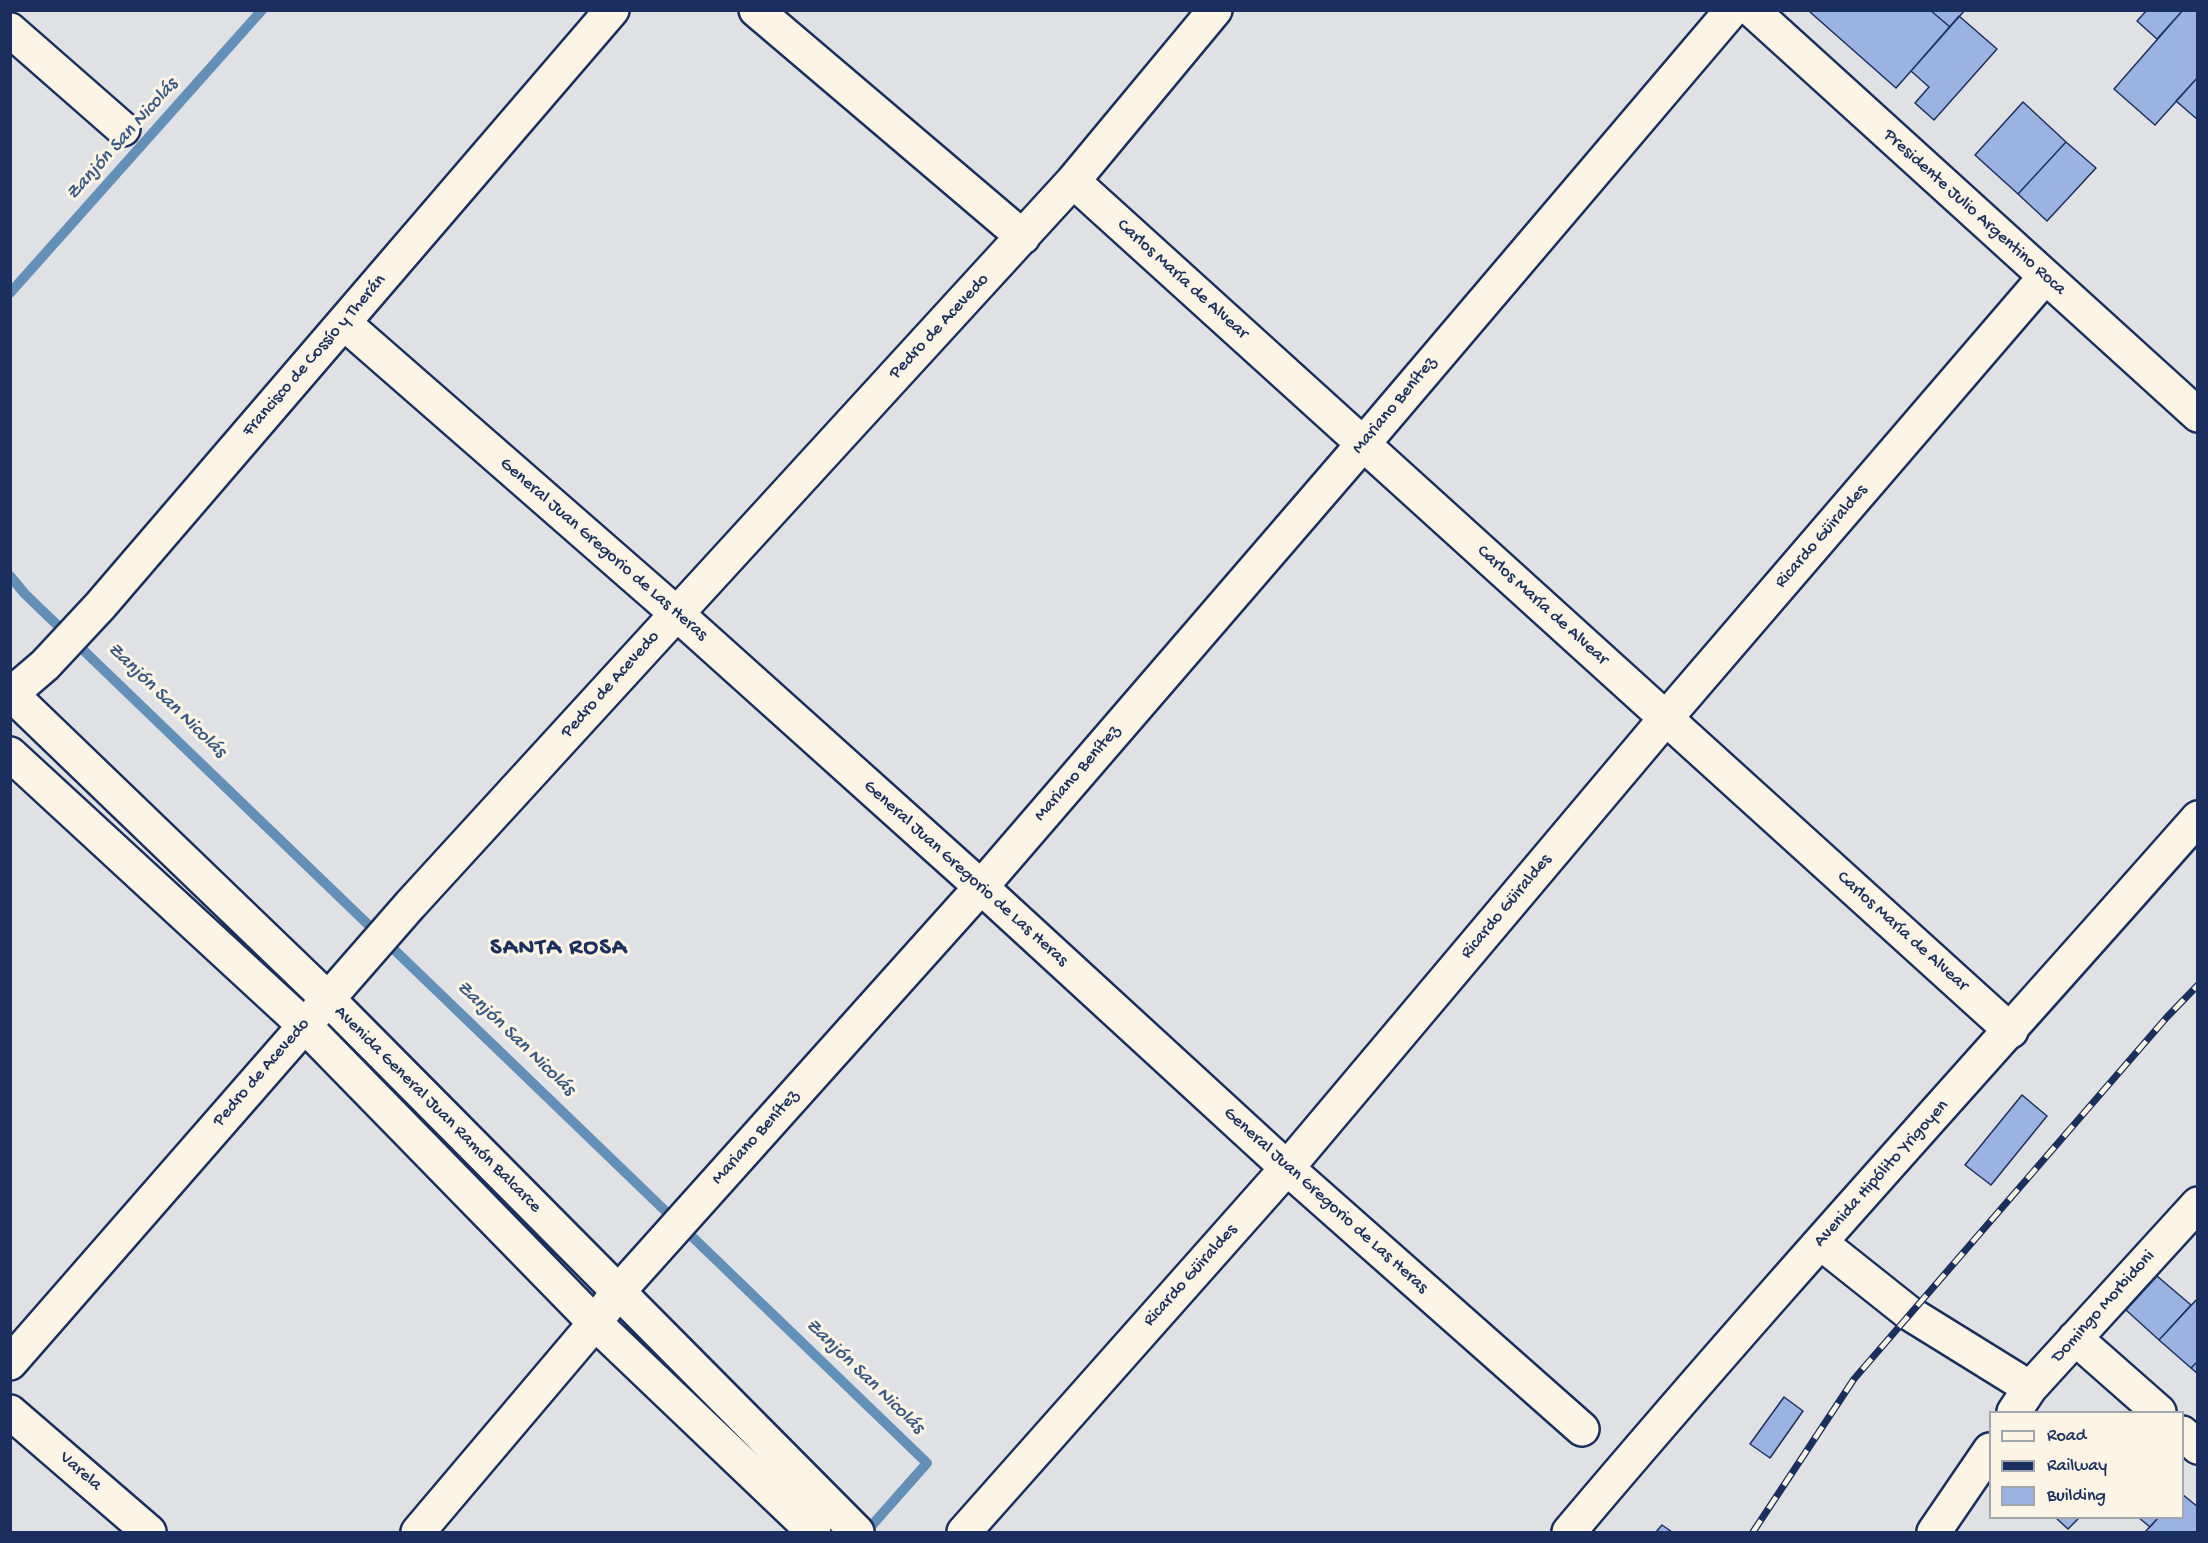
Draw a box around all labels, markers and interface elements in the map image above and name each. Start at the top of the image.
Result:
water label: Zanjón San Nicolás [62,74,184,206]
street label: Presidente Julio Argentino Roca [1878,125,2070,301]
street label: Carlos María de Alvear [1112,215,1252,345]
street label: Francisco de Cossío y Therán [238,270,392,442]
street label: Pedro de Acevedo [885,270,995,384]
street label: Mariano Benítez [1348,353,1442,459]
street label: General Juan Gregorio de Las Heras [495,454,711,646]
street label: Ricardo Güiraldes [1771,481,1873,593]
street label: Carlos María de Alvear [1472,541,1612,671]
street label: Pedro de Acevedo [557,627,665,743]
water label: Zanjón San Nicolás [102,638,230,764]
street label: Mariano Benítez [1030,721,1126,827]
street label: General Juan Gregorio de Las Heras [858,776,1072,972]
street label: Ricardo Güiraldes [1457,850,1557,964]
street label: Carlos María de Alvear [1832,867,1972,997]
district label: SANTA ROSA [490,935,628,963]
water label: Zanjón San Nicolás [451,976,579,1102]
street label: Avenida General Juan Ramón Balcarce [329,1002,545,1218]
street label: Pedro de Acevedo [209,1014,315,1132]
street label: Mariano Benítez [708,1086,804,1190]
street label: Avenida Hipólito Yrigoyen [1810,1096,1954,1252]
street label: General Juan Gregorio de Las Heras [1218,1103,1432,1299]
street label: Ricardo Güiraldes [1139,1220,1243,1332]
street label: Domingo Morbidoni [2048,1246,2160,1368]
water label: Zanjón San Nicolás [800,1314,928,1440]
legend [1989,1411,2184,1519]
text: Road [2047,1426,2086,1447]
street label: Varela [54,1448,106,1496]
text: Railway [2047,1456,2107,1477]
text: Building [2047,1486,2106,1507]

